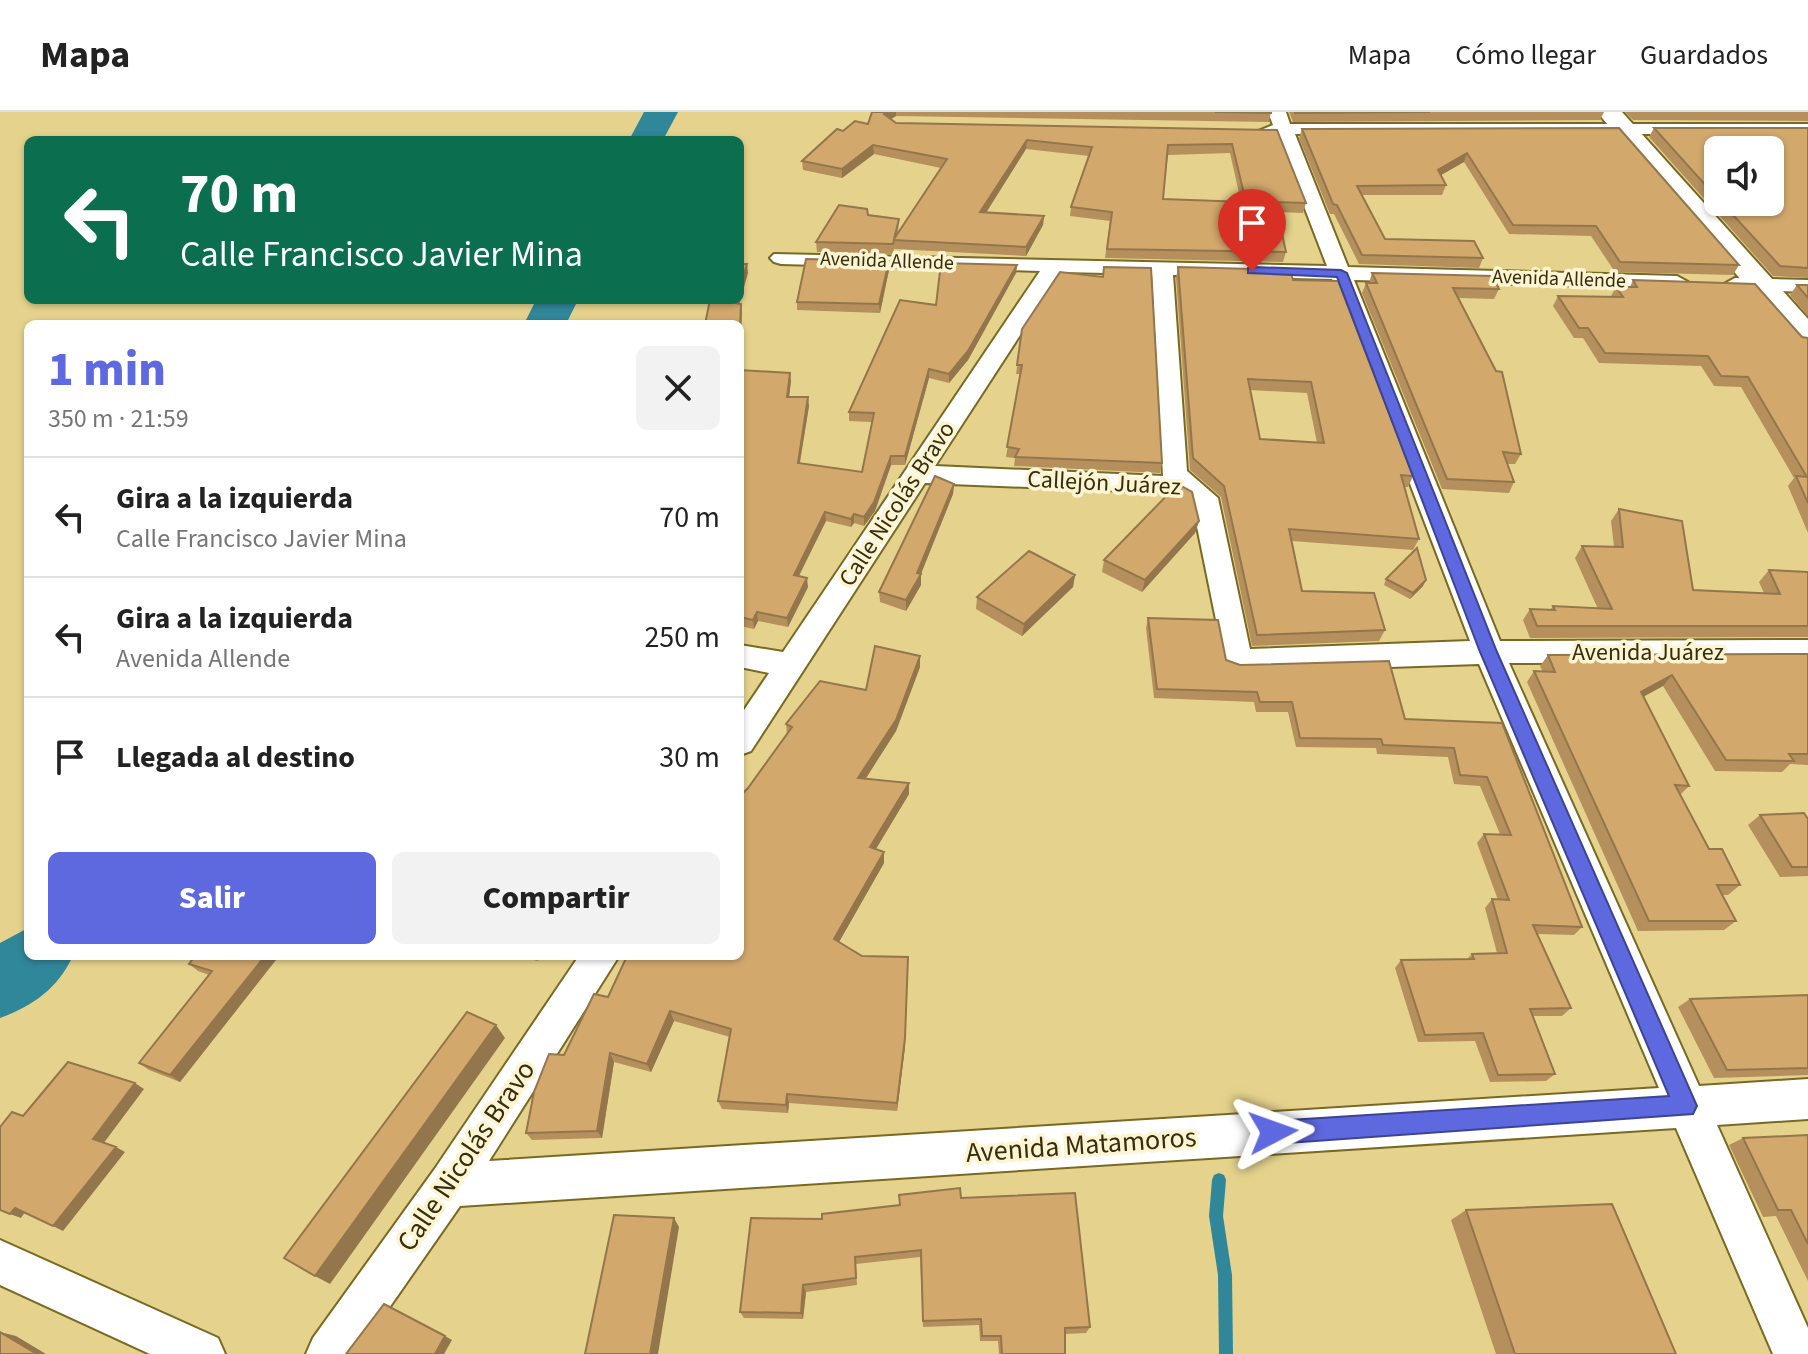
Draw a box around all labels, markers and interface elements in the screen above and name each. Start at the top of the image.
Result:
text: Mapa [40,28,130,82]
text: Mapa [1348,35,1411,75]
text: Cómo llegar [1455,35,1596,75]
text: Guardados [1640,35,1768,75]
map controls [1704,136,1784,216]
button: sound [1704,136,1784,216]
text: 70 m [180,155,298,234]
icon: left [48,168,152,272]
pin [1218,189,1286,271]
icon: arrive [1230,201,1274,245]
text: Calle Francisco Javier Mina [180,229,583,280]
street label: Avenida Allende [820,245,954,277]
street label: Avenida Allende [1492,263,1626,295]
text: 1 min [48,336,166,404]
button: close [636,346,720,430]
text: 350 m · 21:59 [48,400,189,437]
street label: Calle Nicolás Bravo [830,414,964,594]
street label: Callejón Juárez [1026,462,1182,504]
text: Gira a la izquierda [116,477,353,520]
icon: left [48,495,92,539]
text: 70 m [659,496,720,539]
text: Calle Francisco Javier Mina [116,520,407,557]
text: Gira a la izquierda [116,597,353,640]
icon: left [48,615,92,659]
text: 250 m [644,616,720,659]
street label: Avenida Juárez [1572,635,1724,670]
text: Avenida Allende [116,640,290,677]
icon: arrive [48,735,92,779]
text: Llegada al destino [116,736,355,779]
text: 30 m [659,736,720,779]
button: Salir [48,852,376,944]
button: Compartir [392,852,720,944]
street label: Calle Nicolás Bravo [387,1053,545,1259]
position arrow [1231,1090,1315,1174]
street label: Avenida Matamoros [964,1117,1198,1173]

